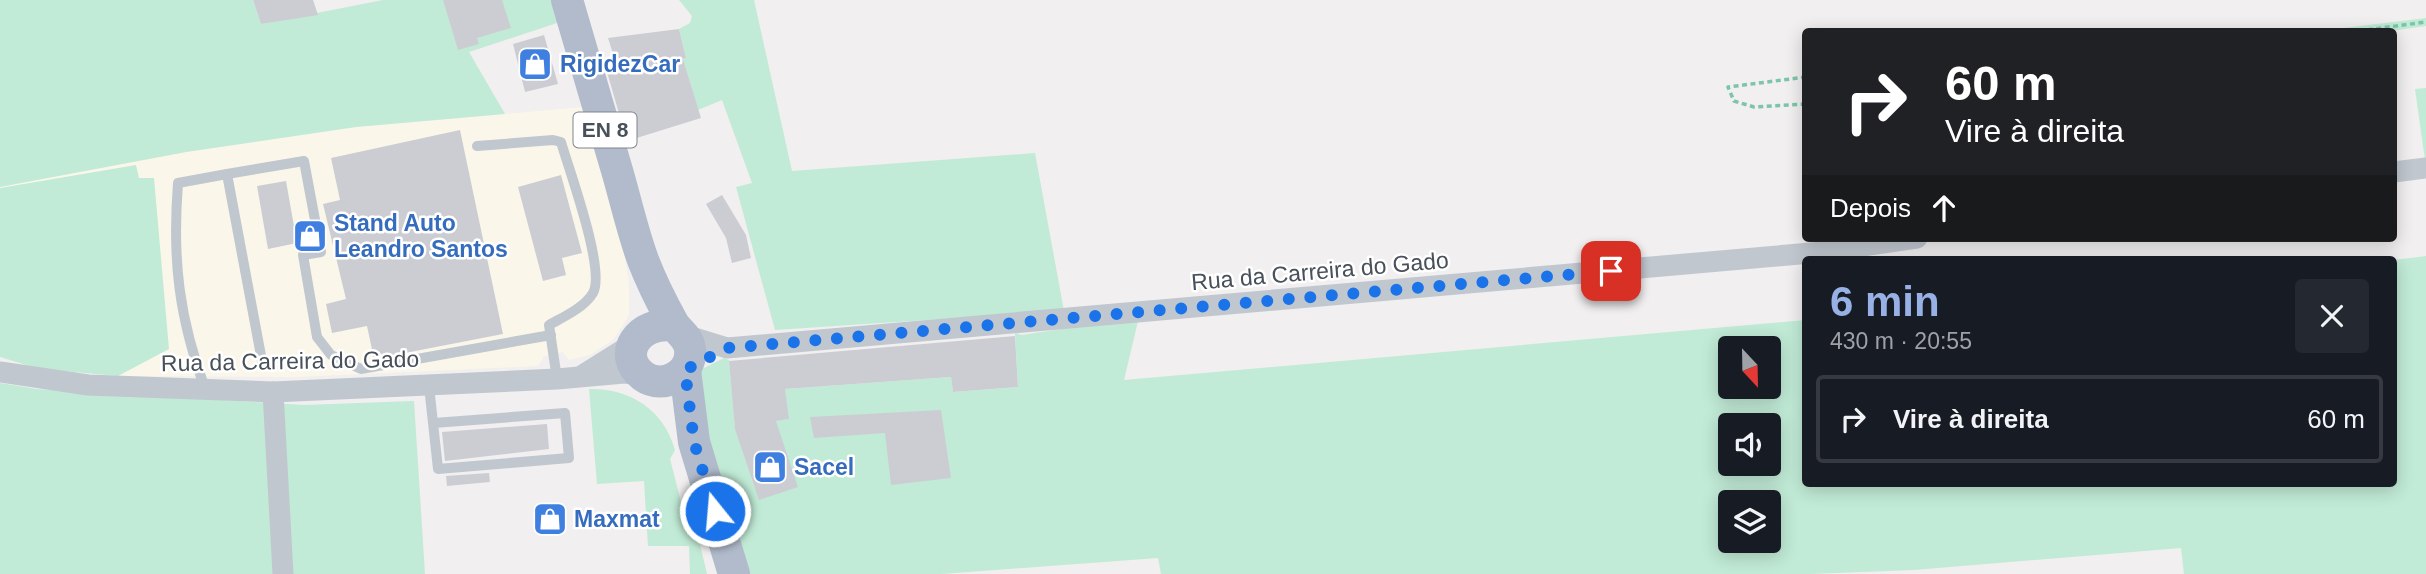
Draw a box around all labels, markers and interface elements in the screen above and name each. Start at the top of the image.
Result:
shop icon: RigidezCar [516,45,554,83]
place label: RigidezCar [560,51,680,77]
icon: right [1830,56,1921,147]
text: 60 m [1945,56,2057,110]
road number: EN 8 [574,113,636,148]
text: Vire à direita [1945,113,2124,149]
icon: ahead [1925,189,1963,227]
text: Depois [1830,193,1911,223]
place label: Stand Auto Leandro Santos [334,210,508,262]
shop icon: Stand Auto Leandro Santos [291,217,329,255]
pin [1581,241,1641,301]
street label: Rua da Carreira do Gado [1190,247,1450,295]
icon: arrive [1592,252,1630,290]
text: 6 min [1830,278,1940,325]
button: close [2295,279,2369,353]
text: 430 m · 20:55 [1830,328,1972,354]
north arrow [1718,336,1782,399]
map controls [1718,336,1781,553]
street label: Rua da Carreira do Gado [161,346,419,376]
icon: right [1834,400,1872,438]
text: Vire à direita [1893,404,2049,434]
text: 60 m [2307,404,2365,434]
button: sound [1718,413,1781,476]
shop icon: Sacel [751,448,789,486]
place label: Sacel [794,454,854,480]
position arrow [678,474,752,548]
button: layers [1718,490,1781,553]
shop icon: Maxmat [531,500,569,538]
place label: Maxmat [574,506,660,532]

